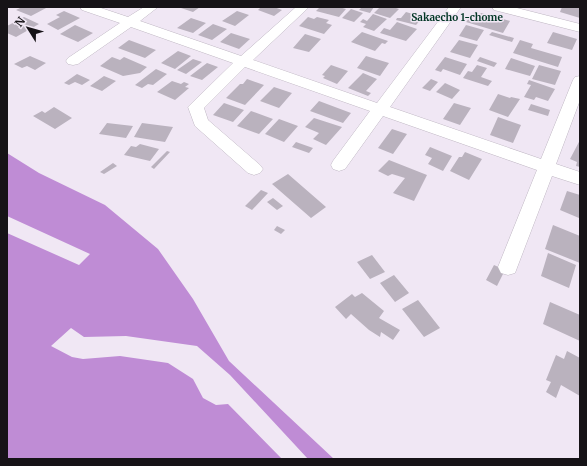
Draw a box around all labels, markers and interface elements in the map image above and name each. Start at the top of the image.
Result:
north arrow [8,8,48,48]
district label: Sakaecho 1-chome [411,11,503,24]
text: N [12,14,28,30]

